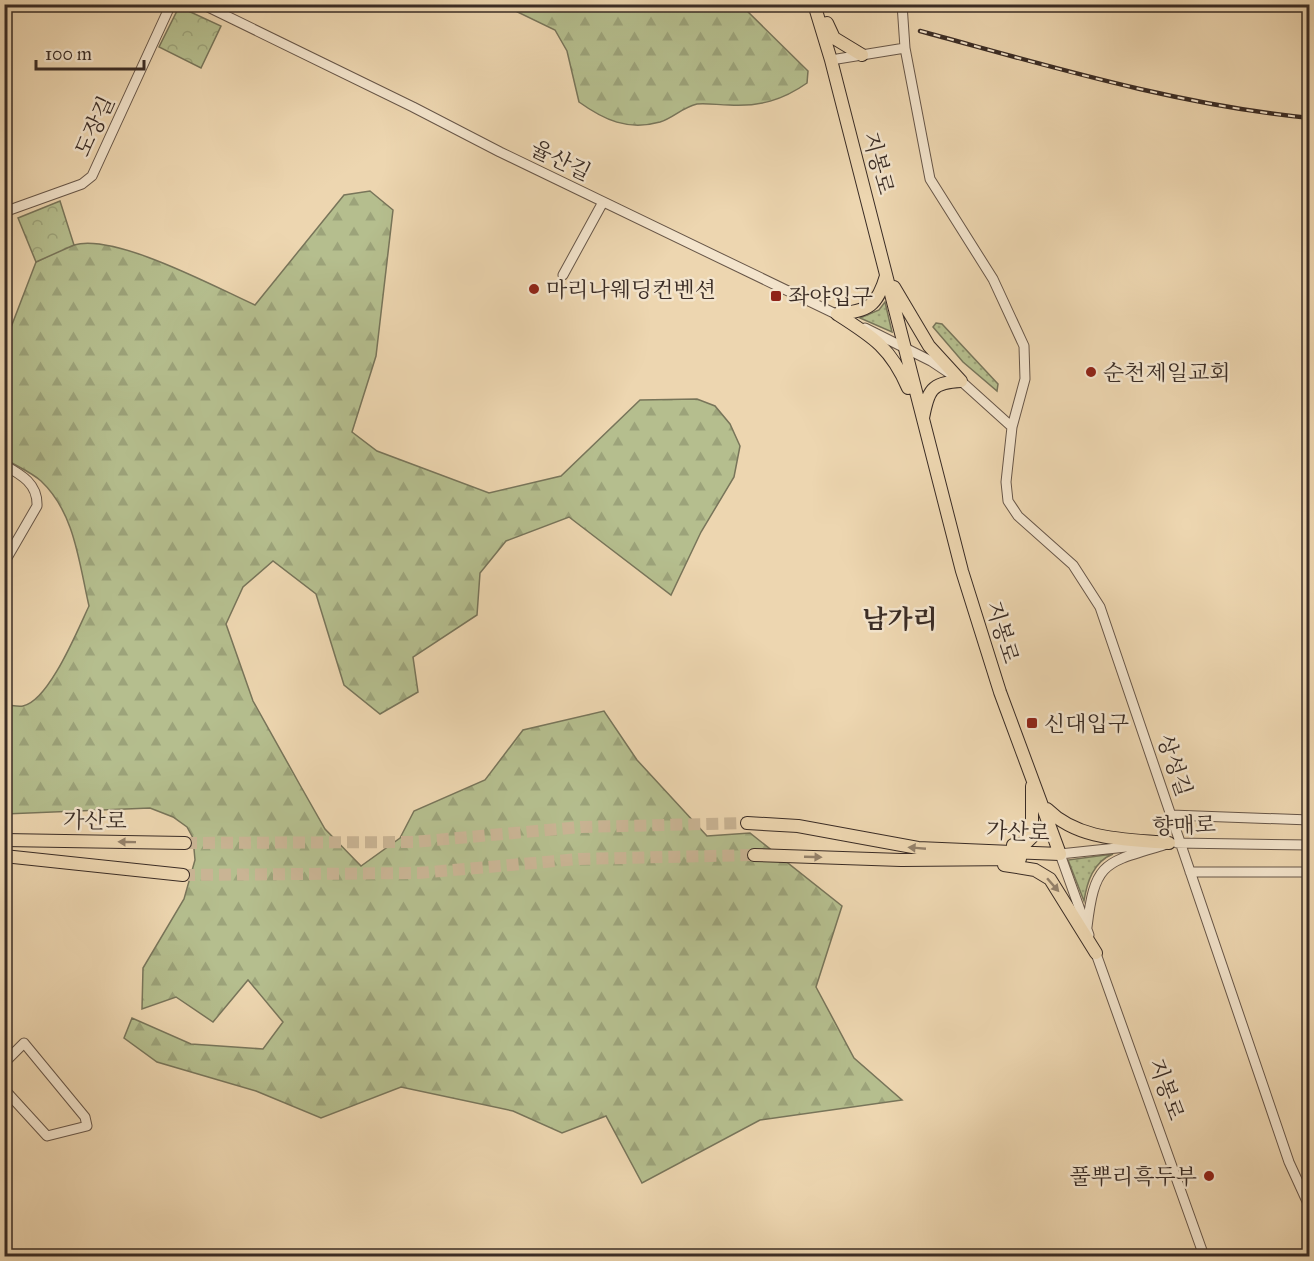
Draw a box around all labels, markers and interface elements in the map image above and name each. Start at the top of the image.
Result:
scale bar [36,33,144,71]
text: 100 m [45,43,92,65]
street label: 도장길 [69,92,120,161]
street label: 지봉로 [857,129,900,197]
street label: 율산길 [526,134,595,187]
place label: 마리나웨딩컨벤션 [546,276,716,303]
marker: 마리나웨딩컨벤션 [527,282,541,296]
place label: 좌야입구 [788,283,873,310]
marker: 좌야입구 [769,289,783,303]
place label: 순천제일교회 [1103,359,1231,386]
marker: 순천제일교회 [1084,365,1098,379]
street label: 지봉로 [980,598,1025,667]
district label: 남가리 [862,603,938,635]
place label: 신대입구 [1044,710,1129,737]
marker: 신대입구 [1025,716,1039,730]
street label: 상성길 [1151,731,1198,800]
street label: 가산로 [63,806,127,835]
street label: 향매로 [1152,811,1216,840]
street label: 가산로 [985,816,1051,847]
one-way arrow [117,837,136,846]
one-way arrow [908,843,927,853]
one-way arrow [803,853,822,862]
one-way arrow [1046,877,1059,892]
street label: 지봉로 [1143,1055,1190,1124]
place label: 풀뿌리흑두부 [1069,1163,1197,1190]
marker: 풀뿌리흑두부 [1202,1169,1216,1183]

